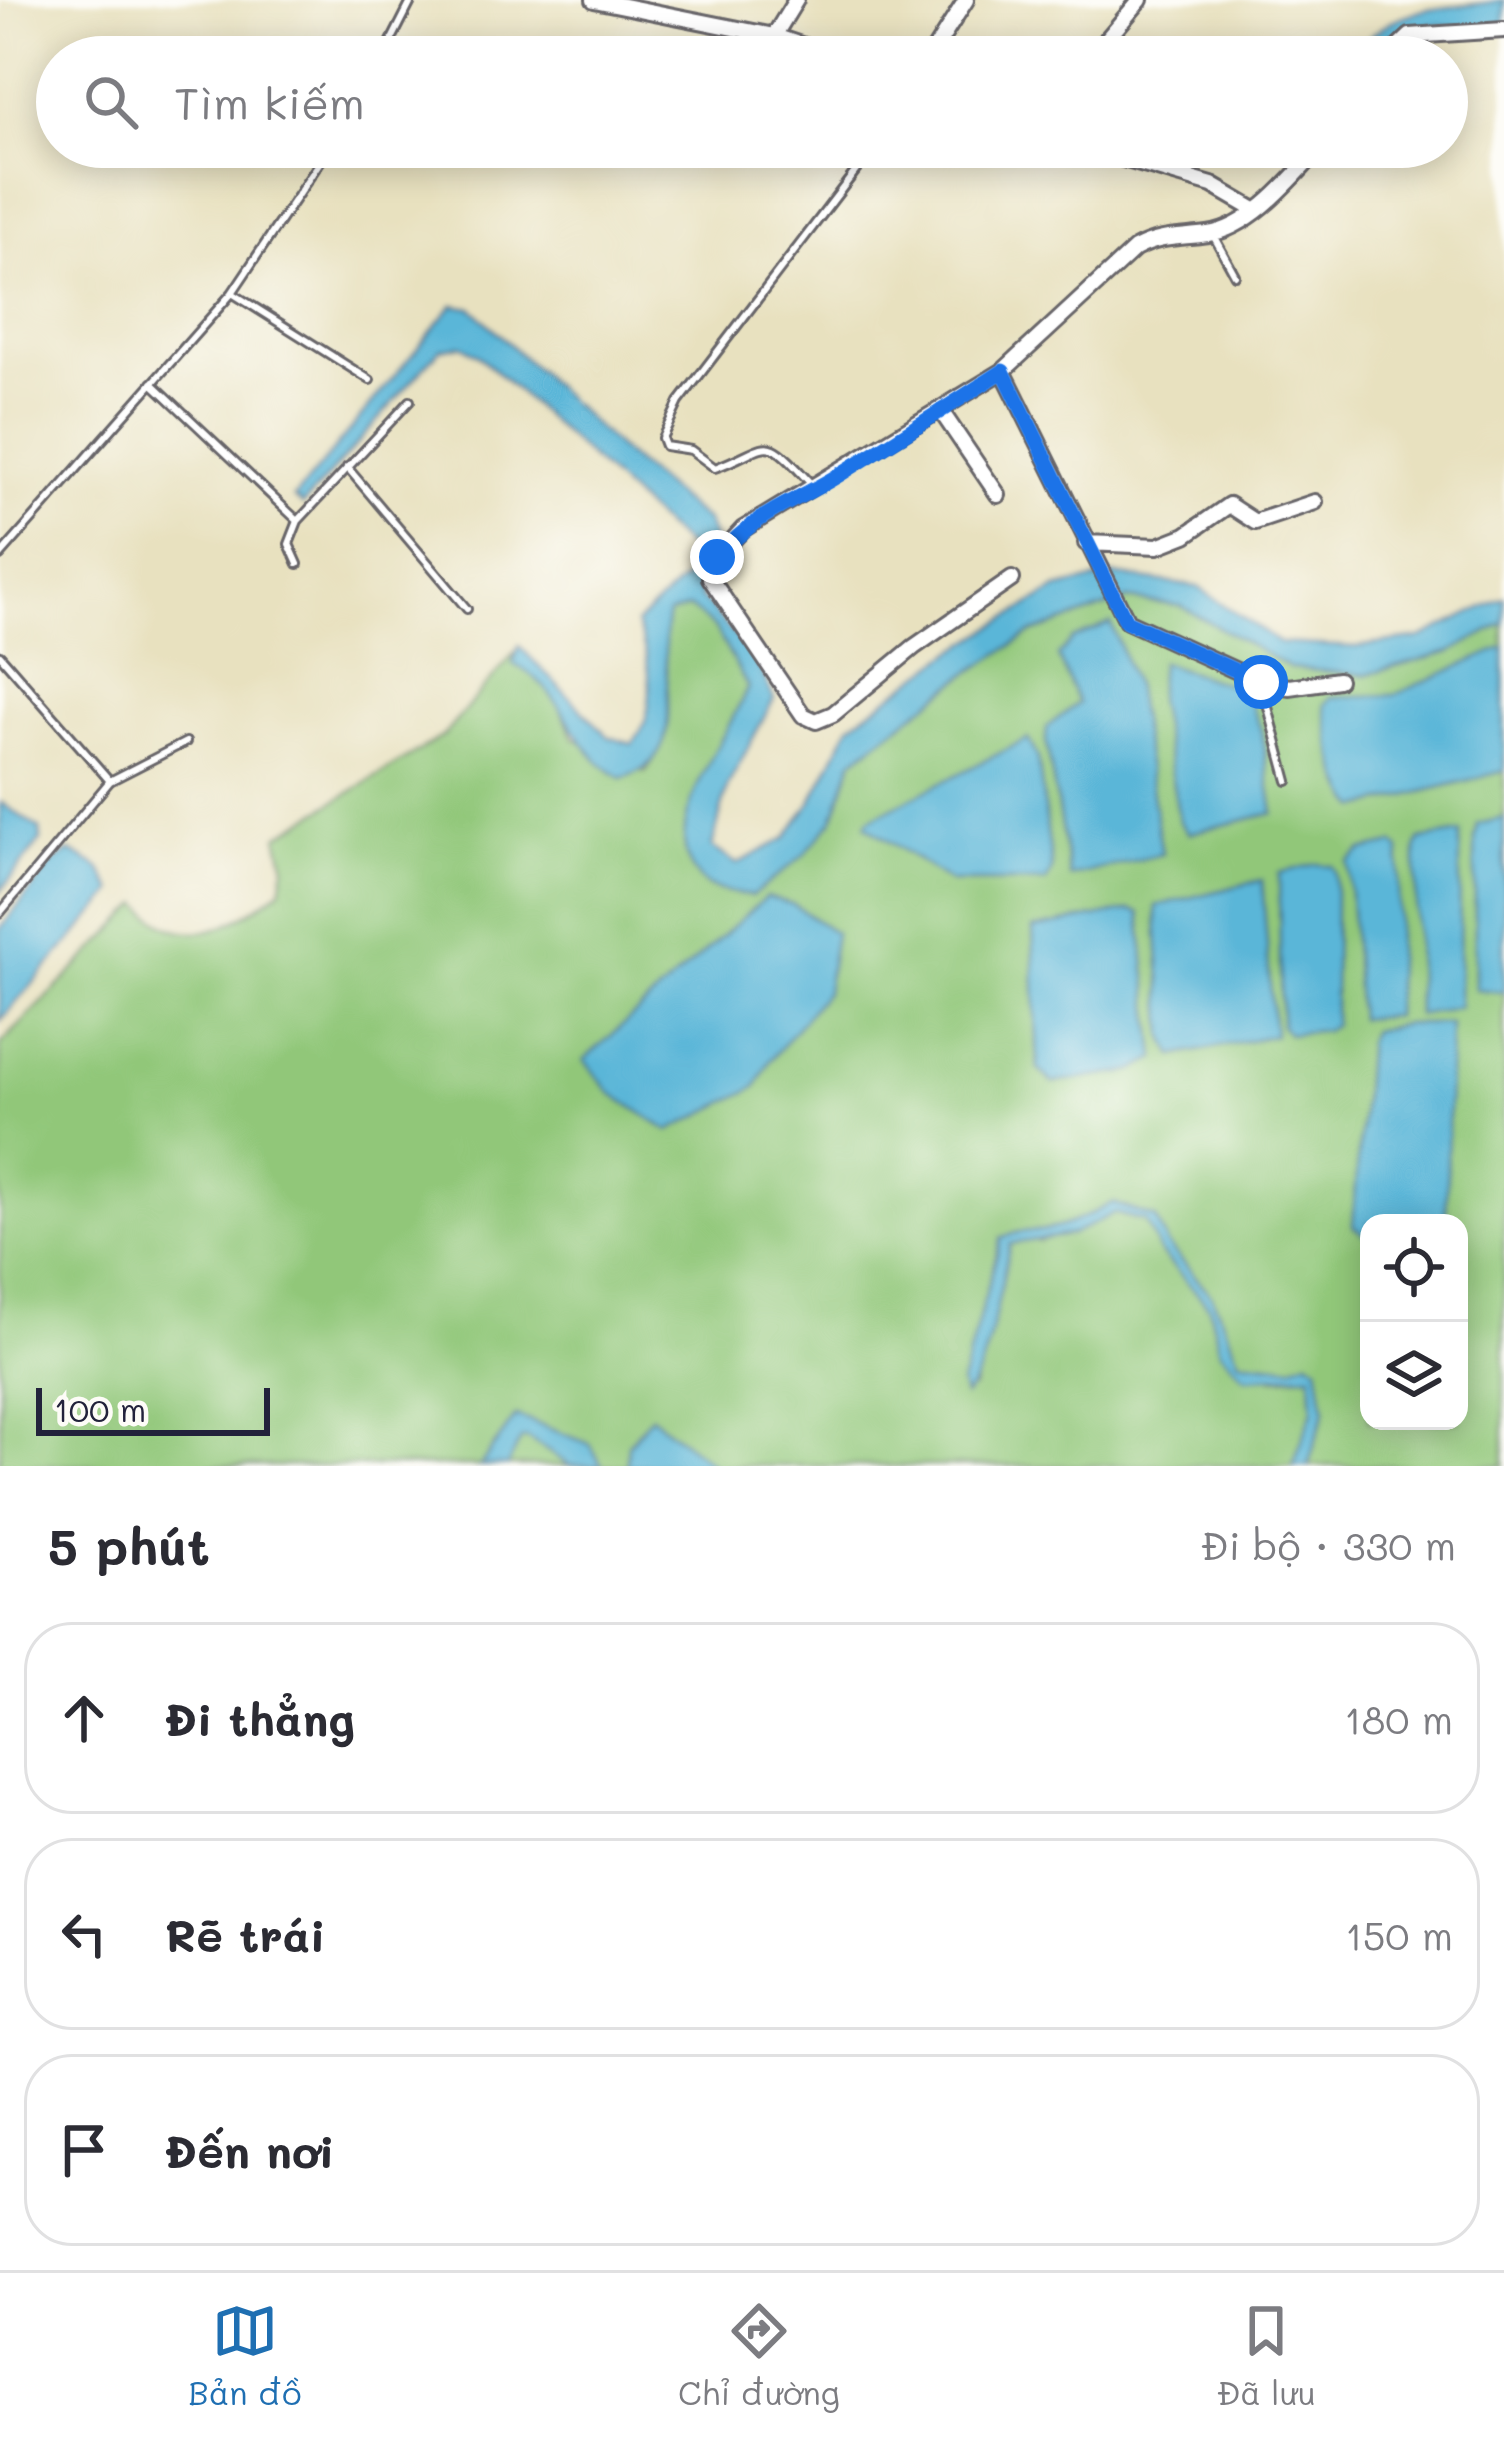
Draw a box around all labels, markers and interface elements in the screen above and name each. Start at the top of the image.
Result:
search box [36,36,1468,168]
icon: search [78,69,144,135]
text: Tìm kiếm [174,73,365,131]
route end [690,530,744,584]
route start [1234,655,1288,709]
map controls [1360,1214,1468,1430]
button: locate [1360,1214,1468,1322]
button: layers [1360,1322,1468,1430]
scale bar [36,1382,270,1435]
text: 100 m [54,1387,146,1430]
text: 5 phút [48,1511,210,1578]
text: Đi bộ · 330 m [1200,1519,1456,1570]
icon: ahead [51,1685,117,1751]
text: Đi thẳng [165,1689,355,1747]
text: 180 m [1344,1693,1453,1744]
icon: left [51,1901,117,1967]
text: Rẽ trái [165,1905,325,1963]
text: 150 m [1345,1909,1453,1960]
icon: arrive [51,2117,117,2183]
text: Đến nơi [165,2121,334,2179]
tab: Bản đồ [188,2298,302,2413]
tab: Chỉ đường [678,2298,840,2413]
tab: Đã lưu [1216,2298,1316,2413]

